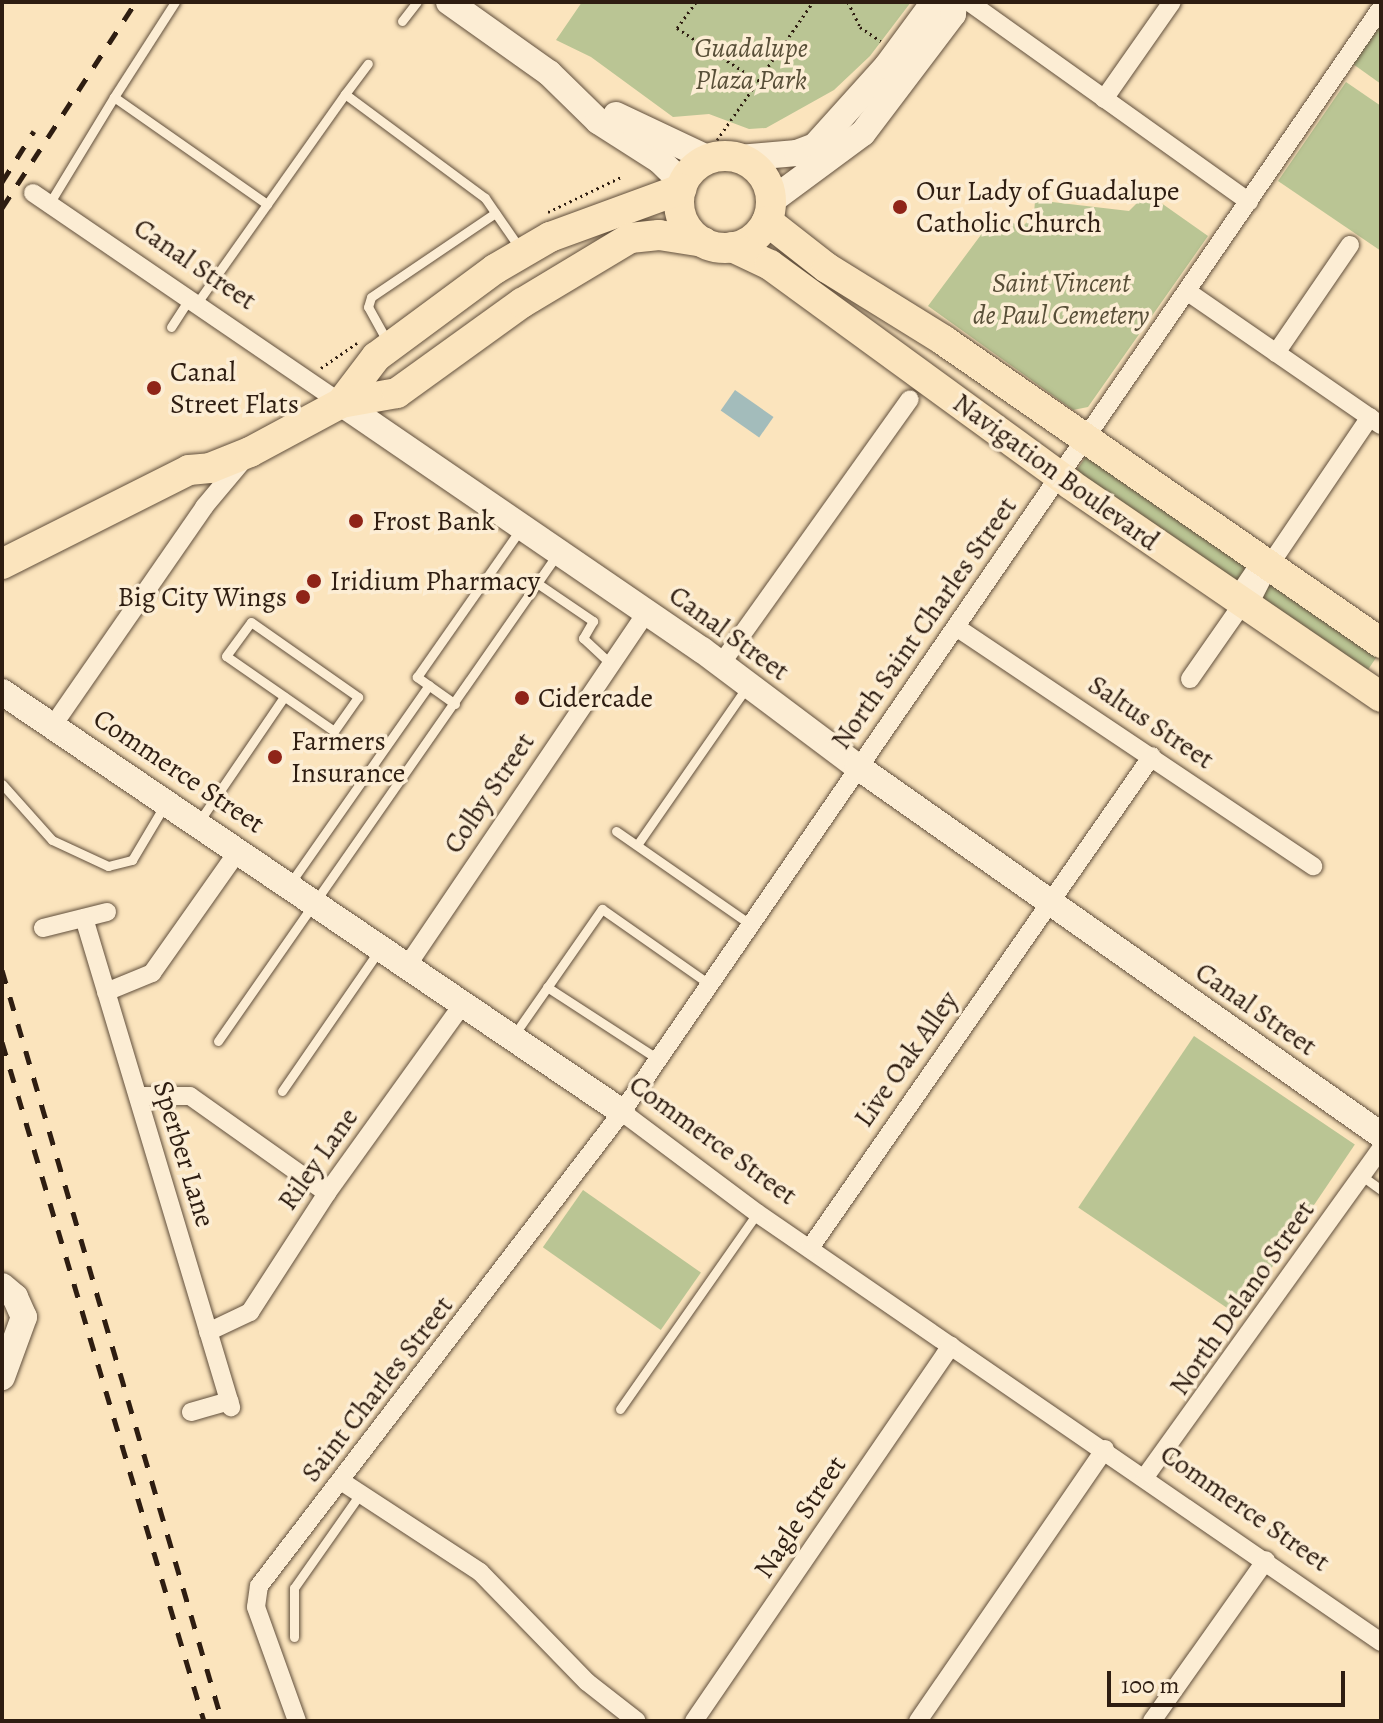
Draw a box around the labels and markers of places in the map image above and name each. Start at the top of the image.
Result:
place label: Our Lady of Guadalupe Catholic Church [916,174,1180,240]
marker: Our Lady of Guadalupe Catholic Church [891,198,909,216]
place label: Canal Street Flats [170,355,299,421]
marker: Canal Street Flats [145,379,163,397]
place label: Frost Bank [372,504,495,538]
marker: Frost Bank [347,512,365,530]
place label: Iridium Pharmacy [330,564,540,598]
marker: Iridium Pharmacy [305,572,323,590]
place label: Big City Wings [117,580,287,614]
marker: Big City Wings [294,588,312,606]
place label: Cidercade [538,681,653,715]
marker: Cidercade [513,689,531,707]
place label: Farmers Insurance [291,724,405,790]
marker: Farmers Insurance [266,748,284,766]

